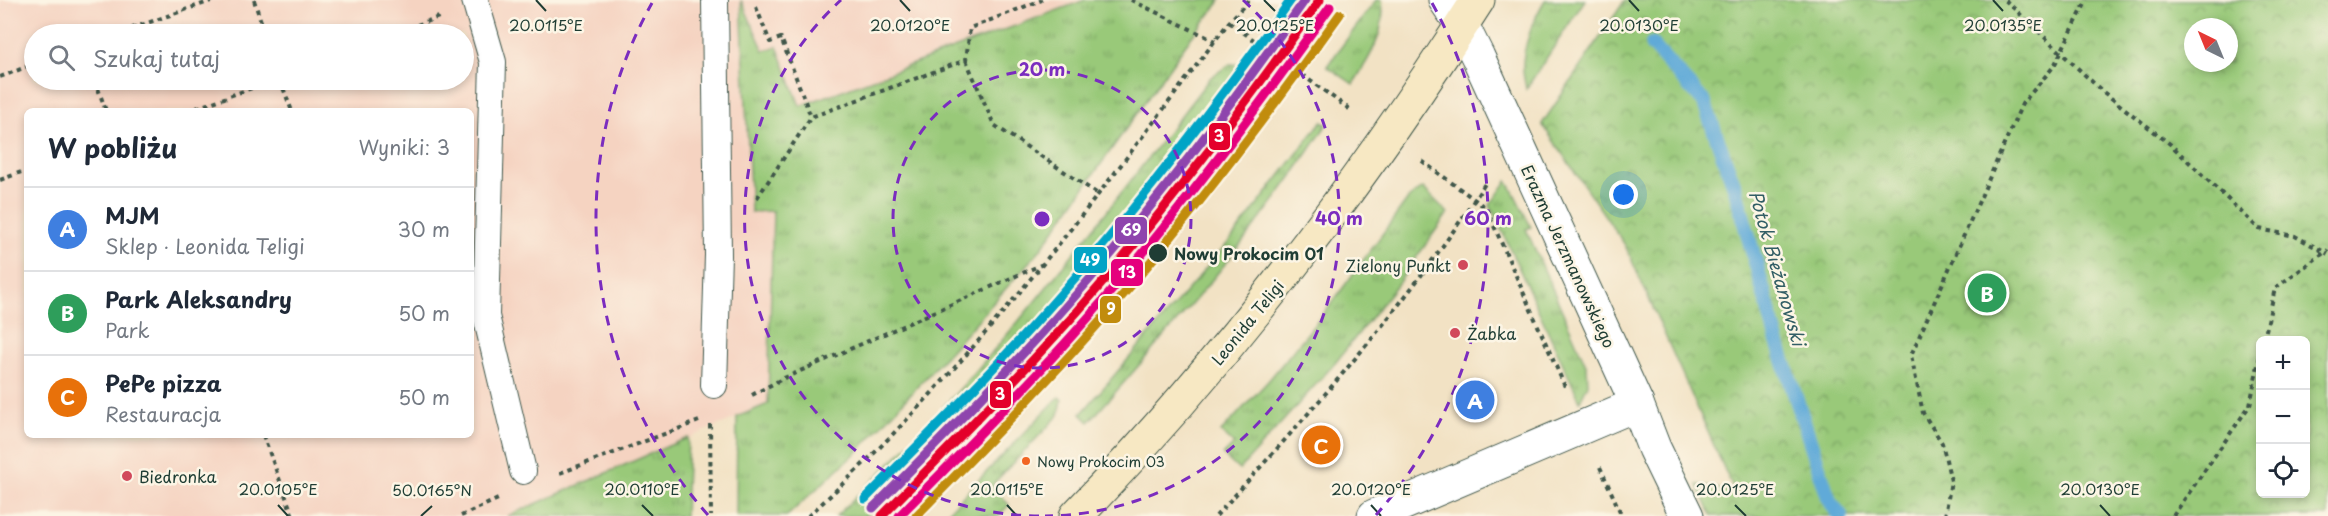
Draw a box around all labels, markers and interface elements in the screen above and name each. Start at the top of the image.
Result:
text: 20.0115°E [509,13,583,36]
text: 20.0120°E [870,13,950,36]
text: 20.0125°E [1236,13,1314,36]
text: 20.0130°E [1599,13,1679,36]
text: 20.0135°E [1964,13,2042,36]
north arrow [2184,18,2238,72]
search box [24,24,474,90]
icon: search [45,41,78,74]
text: Szukaj tutaj [93,41,220,74]
text: 20 m [1019,55,1065,82]
line badge: 3 [1208,122,1231,151]
text: 3 [1214,123,1224,147]
text: W pobliżu [48,128,177,167]
text: Wyniki: 3 [358,132,450,162]
street label: Erazma Jerzmanowskiego [1516,160,1622,352]
your location [1609,180,1638,209]
water label: Potok Bieżanowski [1743,187,1814,352]
text: MJM [105,198,160,231]
text: 40 m [1315,204,1363,231]
text: 60 m [1464,204,1512,231]
centre of rings [1032,209,1052,229]
text: A [60,214,75,244]
text: 30 m [397,214,450,244]
line badge: 69 [1114,216,1148,245]
text: 69 [1121,217,1141,241]
text: Sklep · Leonida Teligi [105,231,305,261]
place label: Nowy Prokocim 01 [1174,241,1324,265]
marker: Nowy Prokocim 01 [1147,242,1169,264]
line badge: 49 [1073,246,1108,274]
text: 49 [1080,247,1100,271]
place label: Zielony Punkt [1345,253,1451,277]
line badge: 13 [1110,258,1144,287]
marker: Zielony Punkt [1456,258,1470,272]
text: 13 [1118,259,1136,283]
pin: B [1968,270,2006,316]
street label: Leonida Teligi [1205,274,1289,370]
text: Park Aleksandry [105,282,292,315]
line badge: 9 [1099,295,1122,324]
text: 9 [1106,296,1116,320]
text: B [61,298,74,328]
text: 50 m [398,298,450,328]
text: Park [105,315,150,345]
place label: Żabka [1467,321,1516,345]
marker: Żabka [1448,326,1462,340]
map controls [2256,336,2310,498]
button: + [2256,336,2310,390]
text: PePe pizza [105,366,222,399]
pin: A [1456,378,1494,422]
line badge: 3 [989,380,1012,409]
text: 3 [995,381,1005,405]
text: C [60,382,75,412]
text: 50 m [398,382,450,412]
button: − [2256,390,2310,444]
text: Restauracja [105,399,221,429]
pin: C [1302,422,1340,468]
button: locate [2256,444,2310,498]
place label: Nowy Prokocim 03 [1037,451,1165,472]
marker: Nowy Prokocim 03 [1020,455,1032,467]
place label: Biedronka [139,464,217,488]
marker: Biedronka [120,469,134,483]
text: 20.0105°E [238,477,318,500]
text: 20.0110°E [604,477,680,500]
text: 20.0115°E [970,477,1044,500]
text: 20.0120°E [1331,477,1411,500]
text: 20.0125°E [1696,477,1774,500]
text: 20.0130°E [2060,477,2140,500]
text: 50.0165°N [392,478,472,501]

